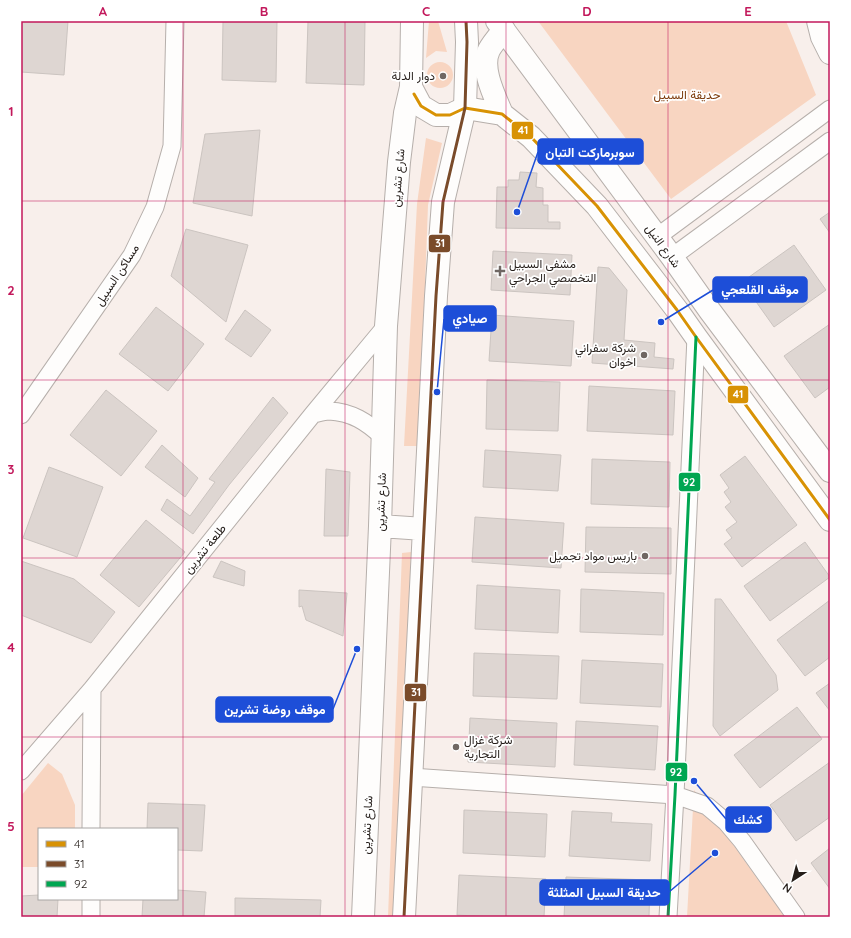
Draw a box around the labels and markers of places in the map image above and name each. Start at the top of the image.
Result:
place label: دوار الدلة [391,68,435,84]
marker: دوار الدلة [438,71,448,81]
callout: سوبرماركت التبان [538,139,643,164]
place label: مشفى السبيل التخصصي الجراحي [509,256,596,288]
marker: مشفى السبيل التخصصي الجراحي [494,265,506,277]
callout: موقف القلعجي [713,277,807,302]
callout: صيادي [444,306,496,331]
place label: شركة سفراني اخوان [575,340,636,370]
marker: شركة سفراني اخوان [639,350,649,360]
place label: باريس مواد تجميل [549,548,637,564]
marker: باريس مواد تجميل [640,551,650,561]
callout: موقف روضة تشرين [216,697,333,722]
place label: شركة غزال التجارية [464,732,512,762]
marker: شركة غزال التجارية [451,742,461,752]
callout: كشك [726,807,771,832]
callout: حديقة السبيل المثلثة [540,880,669,905]

